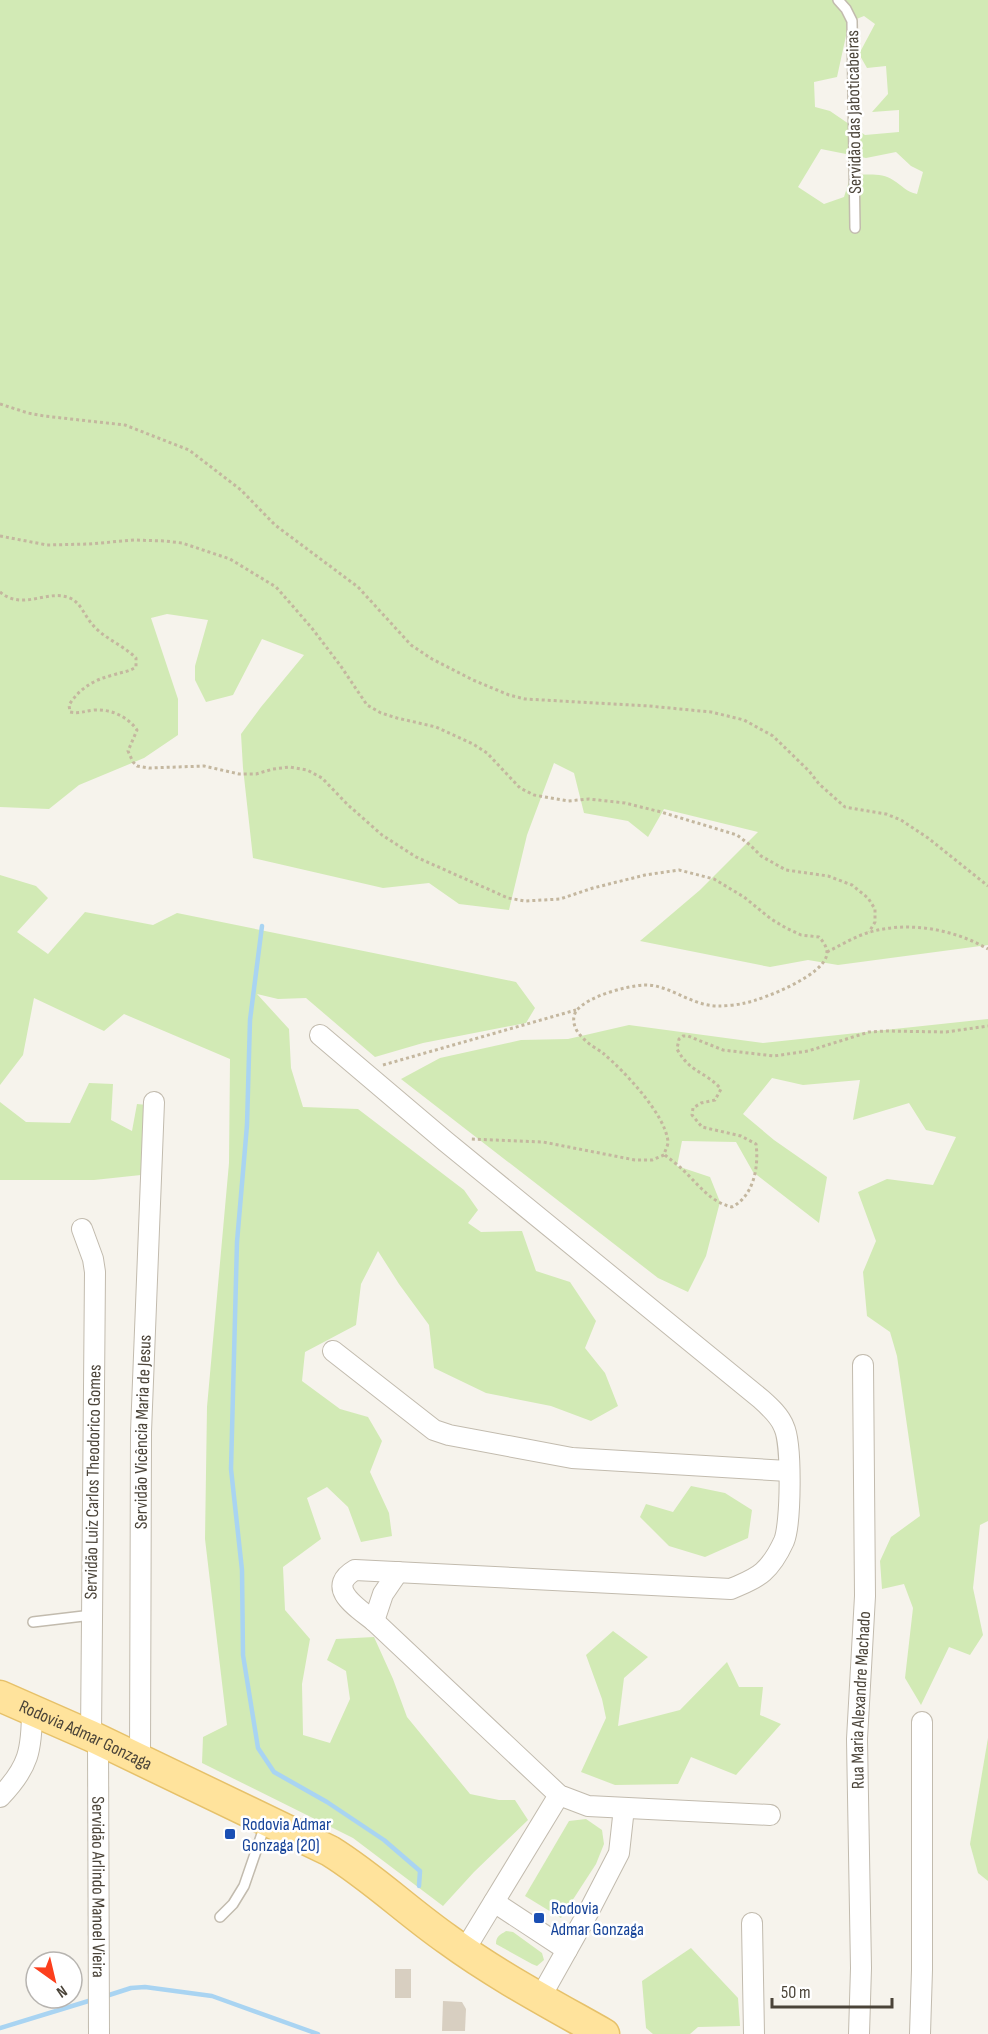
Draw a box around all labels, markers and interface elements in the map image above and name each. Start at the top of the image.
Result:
street label: Servidão das Jaboticabeiras [842,30,866,194]
street label: Servidão Vicência Maria de Jesus [130,1334,155,1529]
street label: Servidão Luiz Carlos Theodorico Gomes [80,1364,106,1600]
street label: Rua Maria Alexandre Machado [846,1611,875,1789]
street label: Rodovia Admar Gonzaga [16,1695,155,1774]
street label: Servidão Arlindo Manoel Vieira [88,1796,109,1978]
place label: Rodovia Admar Gonzaga (20) [242,1814,331,1856]
marker: Rodovia Admar Gonzaga (20) [223,1827,237,1841]
place label: Rodovia Admar Gonzaga [550,1898,644,1940]
marker: Rodovia Admar Gonzaga [532,1911,546,1925]
north arrow [24,1950,84,2010]
scale bar [772,1971,892,2009]
text: N [53,1981,70,2001]
text: 50 m [781,1982,811,2003]

